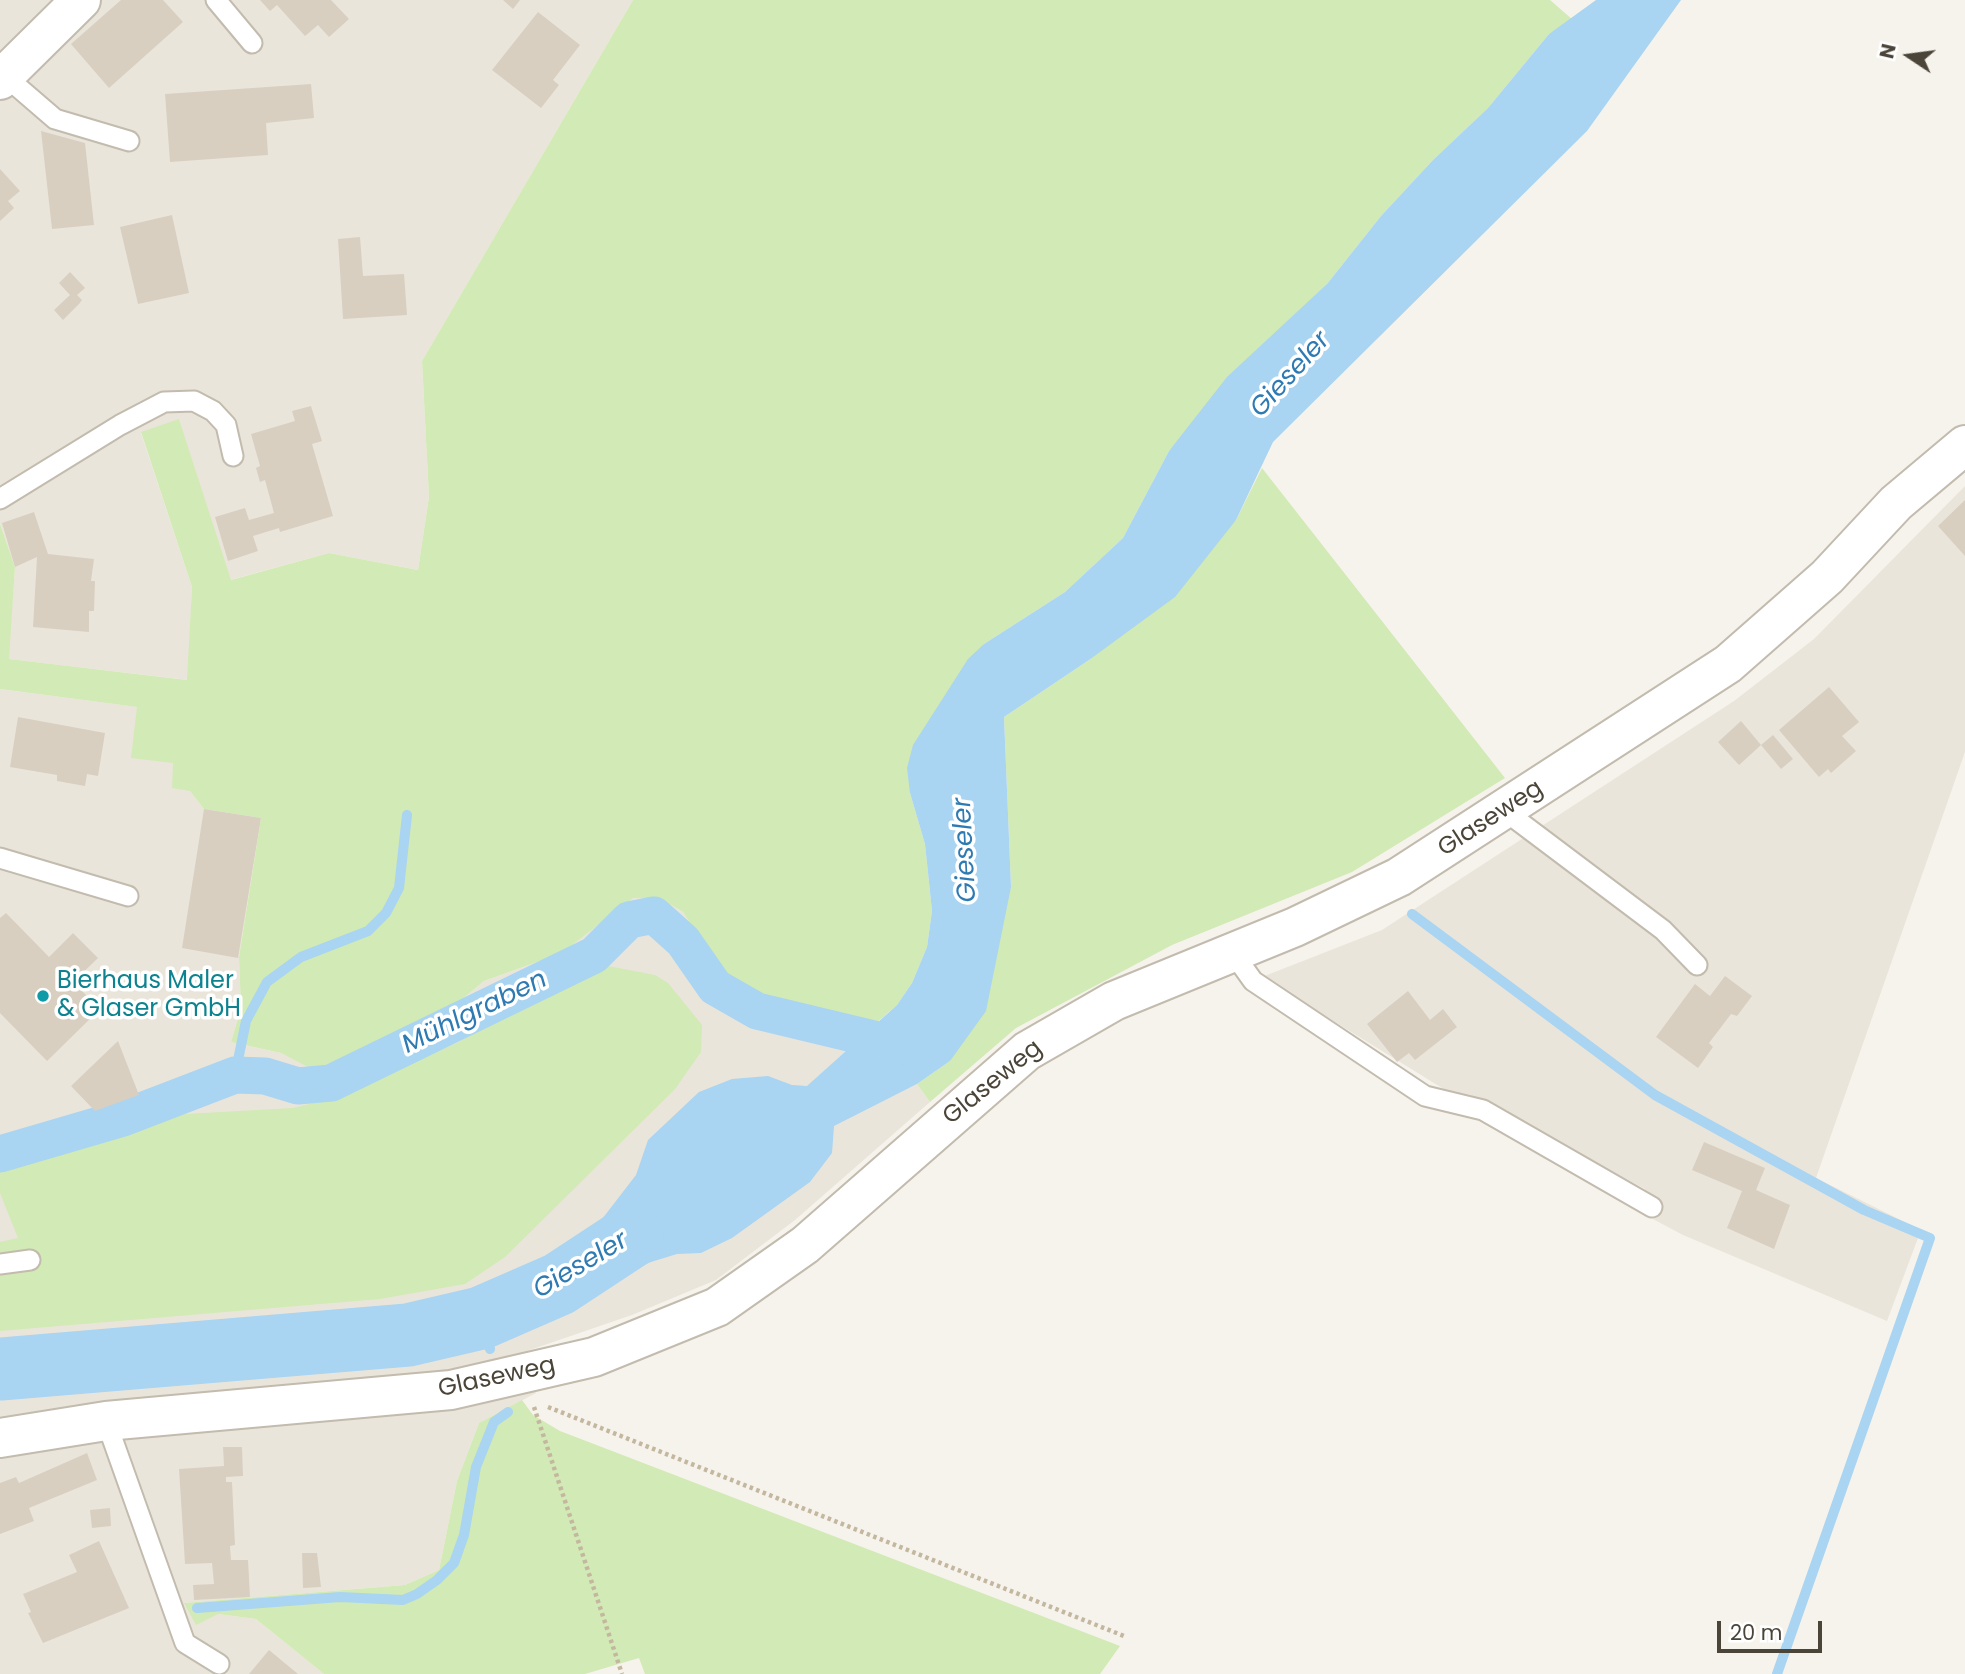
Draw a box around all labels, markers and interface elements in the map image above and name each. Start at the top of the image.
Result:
north arrow [1874,21,1944,91]
text: N [1873,41,1903,61]
water label: Gieseler [1244,326,1338,424]
street label: Glaseweg [1433,775,1549,863]
water label: Gieseler [948,797,984,903]
water label: Mühlgraben [397,965,553,1061]
place label: Bierhaus Maler & Glaser GmbH [57,968,241,1024]
marker: Bierhaus Maler & Glaser GmbH [35,988,51,1004]
street label: Glaseweg [938,1034,1048,1132]
water label: Gieseler [528,1226,634,1306]
street label: Glaseweg [436,1352,558,1404]
scale bar [1720,1608,1825,1652]
text: 20 m [1730,1618,1783,1647]

